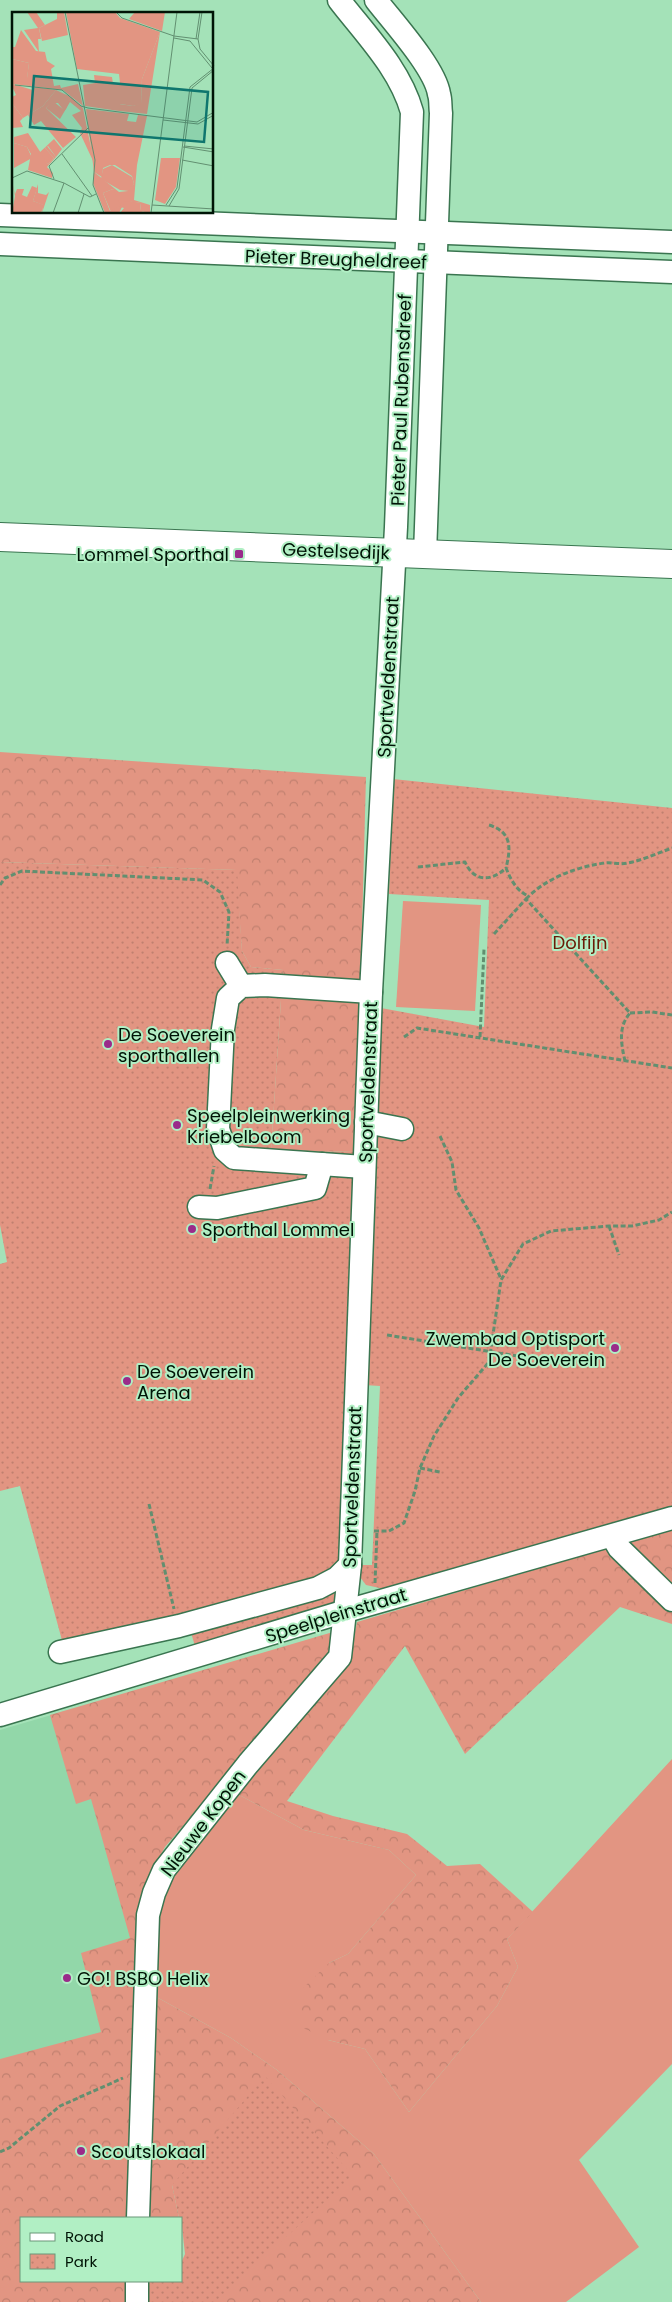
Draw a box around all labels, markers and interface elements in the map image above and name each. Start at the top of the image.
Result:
inset map [12,12,214,214]
street label: Pieter Breugheldreef [245,243,427,275]
street label: Pieter Paul Rubensdreef [385,293,417,507]
street label: Gestelsedijk [282,537,391,565]
place label: Lommel Sporthal [77,542,229,567]
marker: Lommel Sporthal [233,548,245,560]
street label: Sportveldenstraat [371,596,405,758]
park label: Dolfijn [552,930,608,955]
street label: Sportveldenstraat [353,1001,383,1163]
place label: De Soeverein sporthallen [118,1022,235,1068]
marker: De Soeverein sporthallen [102,1038,114,1050]
place label: Speelpleinwerking Kriebelboom [187,1103,350,1149]
marker: Speelpleinwerking Kriebelboom [171,1119,183,1131]
place label: Sporthal Lommel [202,1217,354,1242]
marker: Sporthal Lommel [186,1223,198,1235]
place label: Zwembad Optisport De Soeverein [426,1326,605,1372]
marker: Zwembad Optisport De Soeverein [609,1342,621,1354]
place label: De Soeverein Arena [137,1359,254,1405]
marker: De Soeverein Arena [121,1375,133,1387]
street label: Sportveldenstraat [337,1406,367,1568]
street label: Speelpleinstraat [262,1582,410,1648]
street label: Nieuwe Kopen [155,1765,251,1881]
place label: GO! BSBO Helix [77,1966,208,1991]
marker: GO! BSBO Helix [61,1972,73,1984]
place label: Scoutslokaal [91,2139,205,2164]
marker: Scoutslokaal [75,2145,87,2157]
legend [20,2217,182,2282]
text: Road [65,2226,104,2247]
text: Park [65,2251,97,2272]

